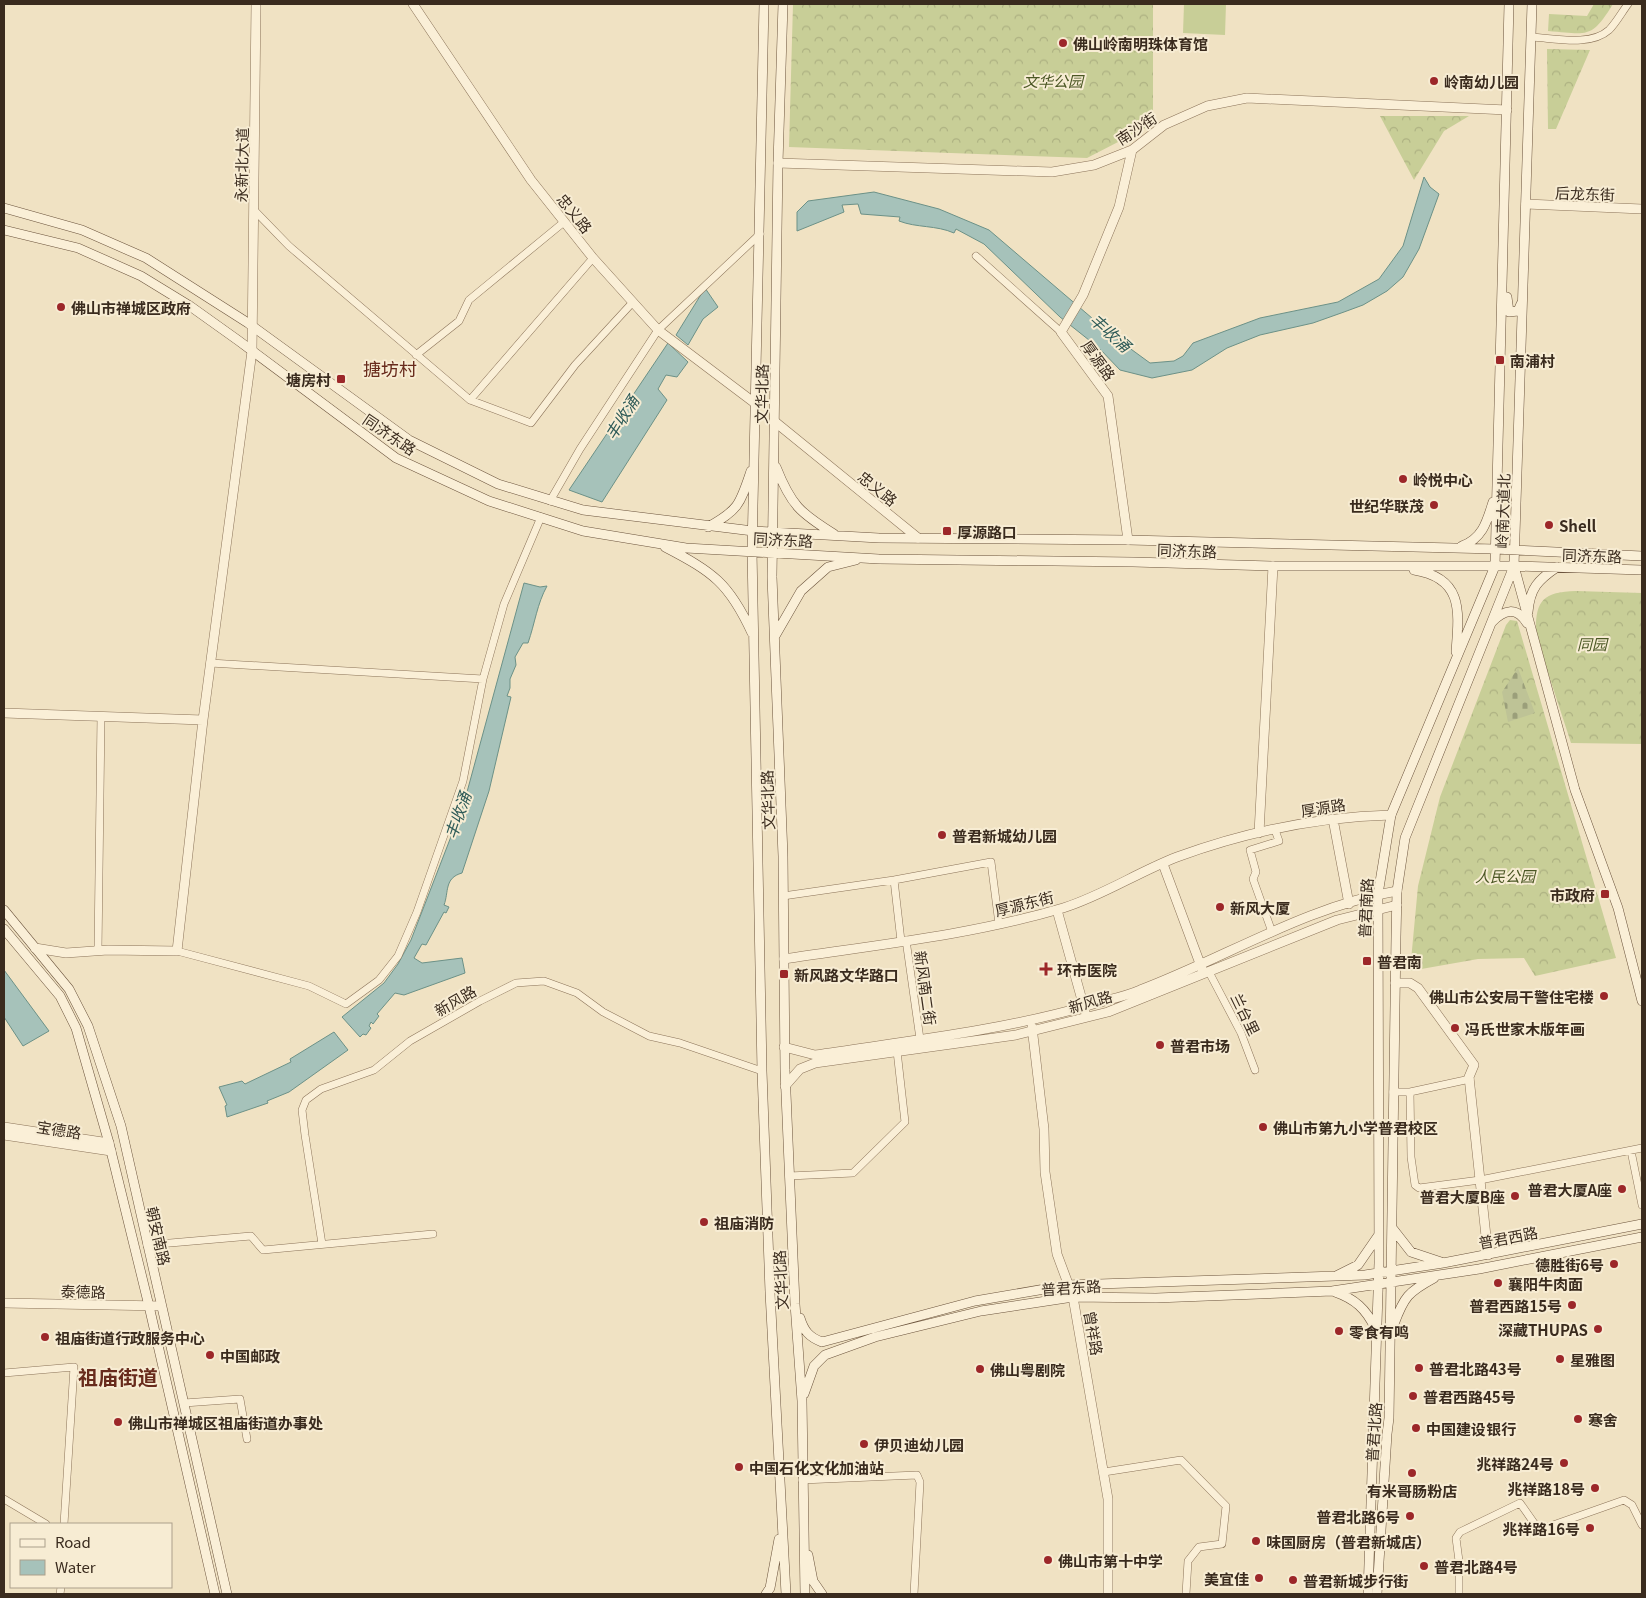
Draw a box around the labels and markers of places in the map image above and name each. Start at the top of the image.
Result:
place label: 佛山岭南明珠体育馆 [1073,33,1208,54]
marker: 佛山岭南明珠体育馆 [1057,37,1069,49]
place label: 岭南幼儿园 [1444,71,1519,92]
marker: 岭南幼儿园 [1428,75,1440,87]
place label: 佛山市禅城区政府 [71,297,191,318]
marker: 佛山市禅城区政府 [55,301,67,313]
place label: 南浦村 [1510,350,1555,371]
marker: 南浦村 [1494,354,1506,366]
place label: 塘房村 [286,369,331,390]
marker: 塘房村 [335,373,347,385]
place label: 岭悦中心 [1413,469,1473,490]
marker: 岭悦中心 [1397,473,1409,485]
place label: 世纪华联茂 [1349,495,1424,516]
marker: 世纪华联茂 [1428,499,1440,511]
place label: Shell [1559,515,1596,536]
marker: Shell [1543,519,1555,531]
place label: 厚源路口 [957,521,1017,542]
marker: 厚源路口 [941,525,953,537]
place label: 普君新城幼儿园 [952,825,1057,846]
marker: 普君新城幼儿园 [936,829,948,841]
place label: 市政府 [1550,884,1595,905]
marker: 市政府 [1599,888,1611,900]
place label: 新风大厦 [1230,897,1290,918]
marker: 新风大厦 [1214,901,1226,913]
place label: 普君南 [1377,951,1422,972]
marker: 普君南 [1361,955,1373,967]
place label: 环市医院 [1057,959,1117,980]
marker: 环市医院 [1039,962,1053,976]
place label: 新风路文华路口 [794,964,899,985]
marker: 新风路文华路口 [778,968,790,980]
place label: 佛山市公安局干警住宅楼 [1429,986,1594,1007]
marker: 佛山市公安局干警住宅楼 [1598,990,1610,1002]
place label: 冯氏世家木版年画 [1465,1018,1585,1039]
marker: 冯氏世家木版年画 [1449,1022,1461,1034]
place label: 普君市场 [1170,1035,1230,1056]
marker: 普君市场 [1154,1039,1166,1051]
place label: 佛山市第九小学普君校区 [1273,1117,1438,1138]
marker: 佛山市第九小学普君校区 [1257,1121,1269,1133]
place label: 普君大厦A座 [1527,1179,1612,1200]
marker: 普君大厦A座 [1616,1183,1628,1195]
place label: 普君大厦B座 [1420,1186,1505,1207]
marker: 普君大厦B座 [1509,1190,1521,1202]
place label: 祖庙消防 [714,1212,774,1233]
marker: 祖庙消防 [698,1216,710,1228]
place label: 德胜街6号 [1535,1254,1604,1275]
marker: 德胜街6号 [1608,1258,1620,1270]
place label: 襄阳牛肉面 [1508,1273,1583,1294]
marker: 襄阳牛肉面 [1492,1277,1504,1289]
place label: 普君西路15号 [1469,1295,1562,1316]
marker: 普君西路15号 [1566,1299,1578,1311]
place label: 深藏THUPAS [1498,1319,1588,1340]
place label: 零食有鸣 [1349,1321,1409,1342]
marker: 深藏THUPAS [1592,1323,1604,1335]
marker: 零食有鸣 [1333,1325,1345,1337]
place label: 祖庙街道行政服务中心 [55,1327,205,1348]
marker: 祖庙街道行政服务中心 [39,1331,51,1343]
place label: 中国邮政 [220,1345,280,1366]
marker: 中国邮政 [204,1349,216,1361]
place label: 星雅图 [1570,1349,1615,1370]
marker: 星雅图 [1554,1353,1566,1365]
place label: 普君北路43号 [1429,1358,1522,1379]
place label: 佛山粤剧院 [990,1359,1065,1380]
marker: 普君北路43号 [1413,1362,1425,1374]
marker: 佛山粤剧院 [974,1363,986,1375]
place label: 普君西路45号 [1423,1386,1516,1407]
marker: 普君西路45号 [1407,1390,1419,1402]
place label: 寒舍 [1588,1409,1618,1430]
place label: 佛山市禅城区祖庙街道办事处 [128,1412,323,1433]
marker: 寒舍 [1572,1413,1584,1425]
marker: 佛山市禅城区祖庙街道办事处 [112,1416,124,1428]
place label: 中国建设银行 [1426,1418,1516,1439]
marker: 中国建设银行 [1410,1422,1422,1434]
place label: 伊贝迪幼儿园 [874,1434,964,1455]
marker: 伊贝迪幼儿园 [858,1438,870,1450]
place label: 兆祥路24号 [1476,1453,1554,1474]
place label: 中国石化文化加油站 [749,1457,884,1478]
marker: 兆祥路24号 [1558,1457,1570,1469]
marker: 中国石化文化加油站 [733,1461,745,1473]
marker: 有米哥肠粉店 [1406,1467,1418,1479]
place label: 兆祥路18号 [1507,1478,1585,1499]
place label: 有米哥肠粉店 [1367,1480,1457,1501]
marker: 兆祥路18号 [1589,1482,1601,1494]
place label: 普君北路6号 [1316,1506,1400,1527]
marker: 普君北路6号 [1404,1510,1416,1522]
place label: 兆祥路16号 [1502,1518,1580,1539]
marker: 兆祥路16号 [1584,1522,1596,1534]
place label: 味国厨房（普君新城店） [1266,1531,1431,1552]
marker: 味国厨房（普君新城店） [1250,1535,1262,1547]
place label: 佛山市第十中学 [1058,1550,1163,1571]
marker: 佛山市第十中学 [1042,1554,1054,1566]
place label: 普君北路4号 [1434,1556,1518,1577]
marker: 普君北路4号 [1418,1560,1430,1572]
place label: 美宜佳 [1204,1568,1249,1589]
place label: 普君新城步行街 [1303,1570,1408,1591]
marker: 美宜佳 [1253,1572,1265,1584]
marker: 普君新城步行街 [1287,1574,1299,1586]

